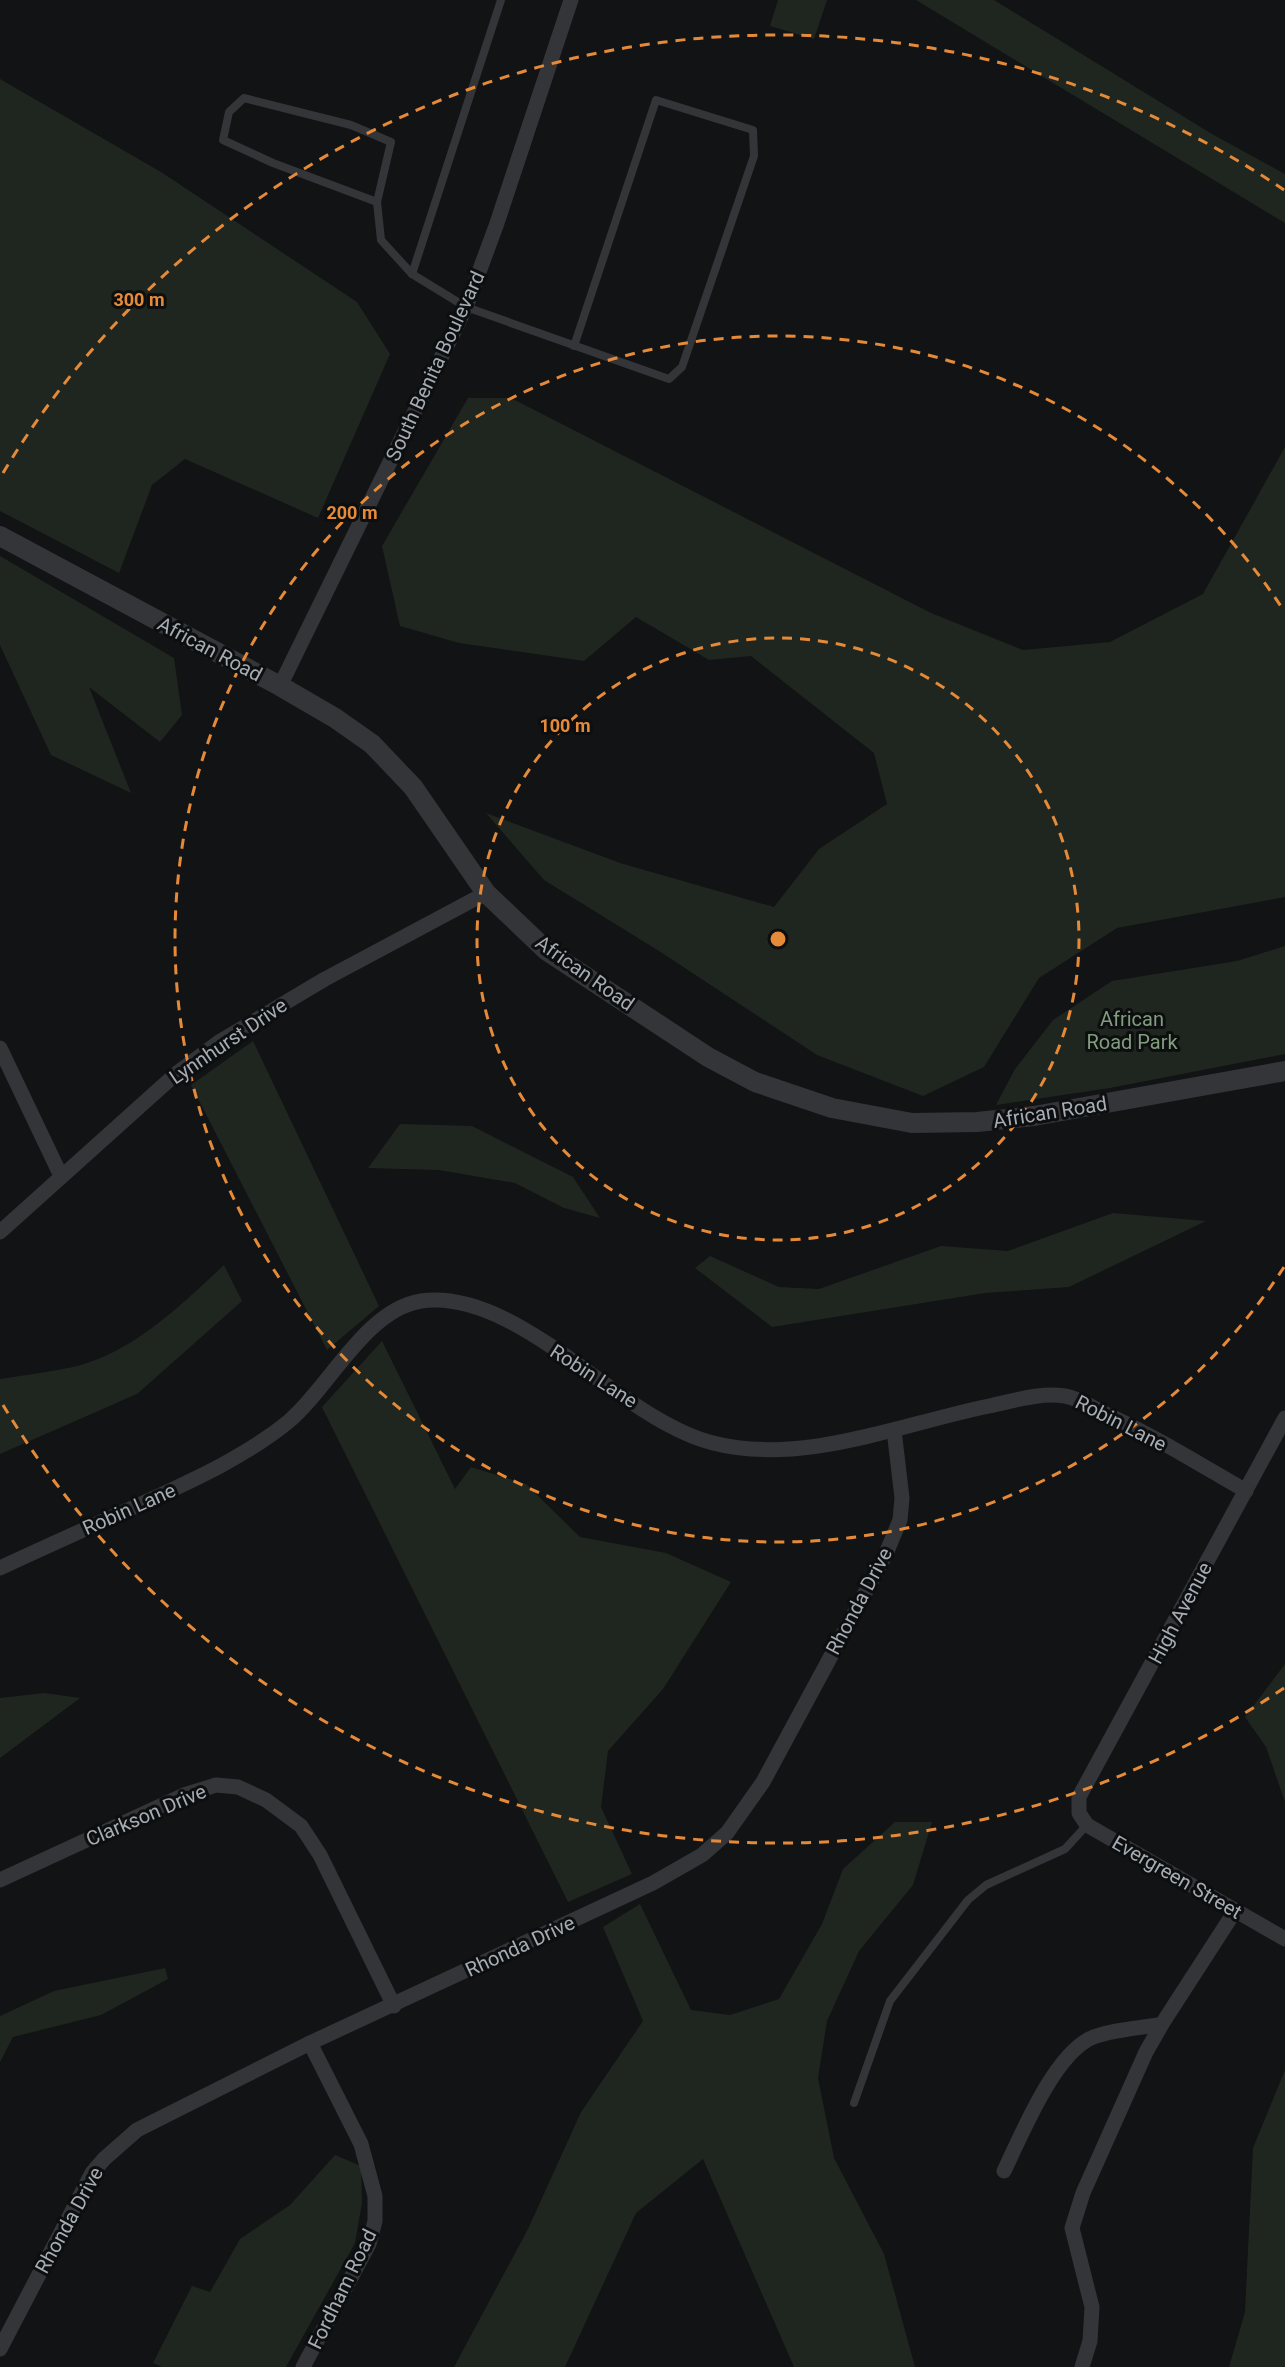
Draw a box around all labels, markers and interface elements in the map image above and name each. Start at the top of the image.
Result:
street label: South Benita Boulevard [380,267,490,465]
text: 300 m [113,289,165,310]
text: 200 m [326,502,378,523]
street label: African Road [154,611,266,687]
text: 100 m [539,715,591,736]
centre of rings [768,929,788,949]
street label: African Road [531,930,639,1016]
street label: Lynnhurst Drive [165,993,291,1089]
park label: African Road Park [1086,1007,1178,1054]
street label: African Road [991,1091,1109,1133]
street label: Robin Lane [546,1339,642,1413]
street label: Robin Lane [1071,1390,1171,1456]
street label: Robin Lane [79,1478,179,1540]
street label: Rhonda Drive [821,1543,897,1659]
street label: High Avenue [1143,1558,1217,1668]
street label: Clarkson Drive [82,1779,210,1851]
street label: Evergreen Street [1108,1830,1246,1924]
street label: Rhonda Drive [462,1910,578,1982]
street label: Rhonda Drive [30,2163,108,2277]
street label: Fordham Road [303,2225,381,2353]

